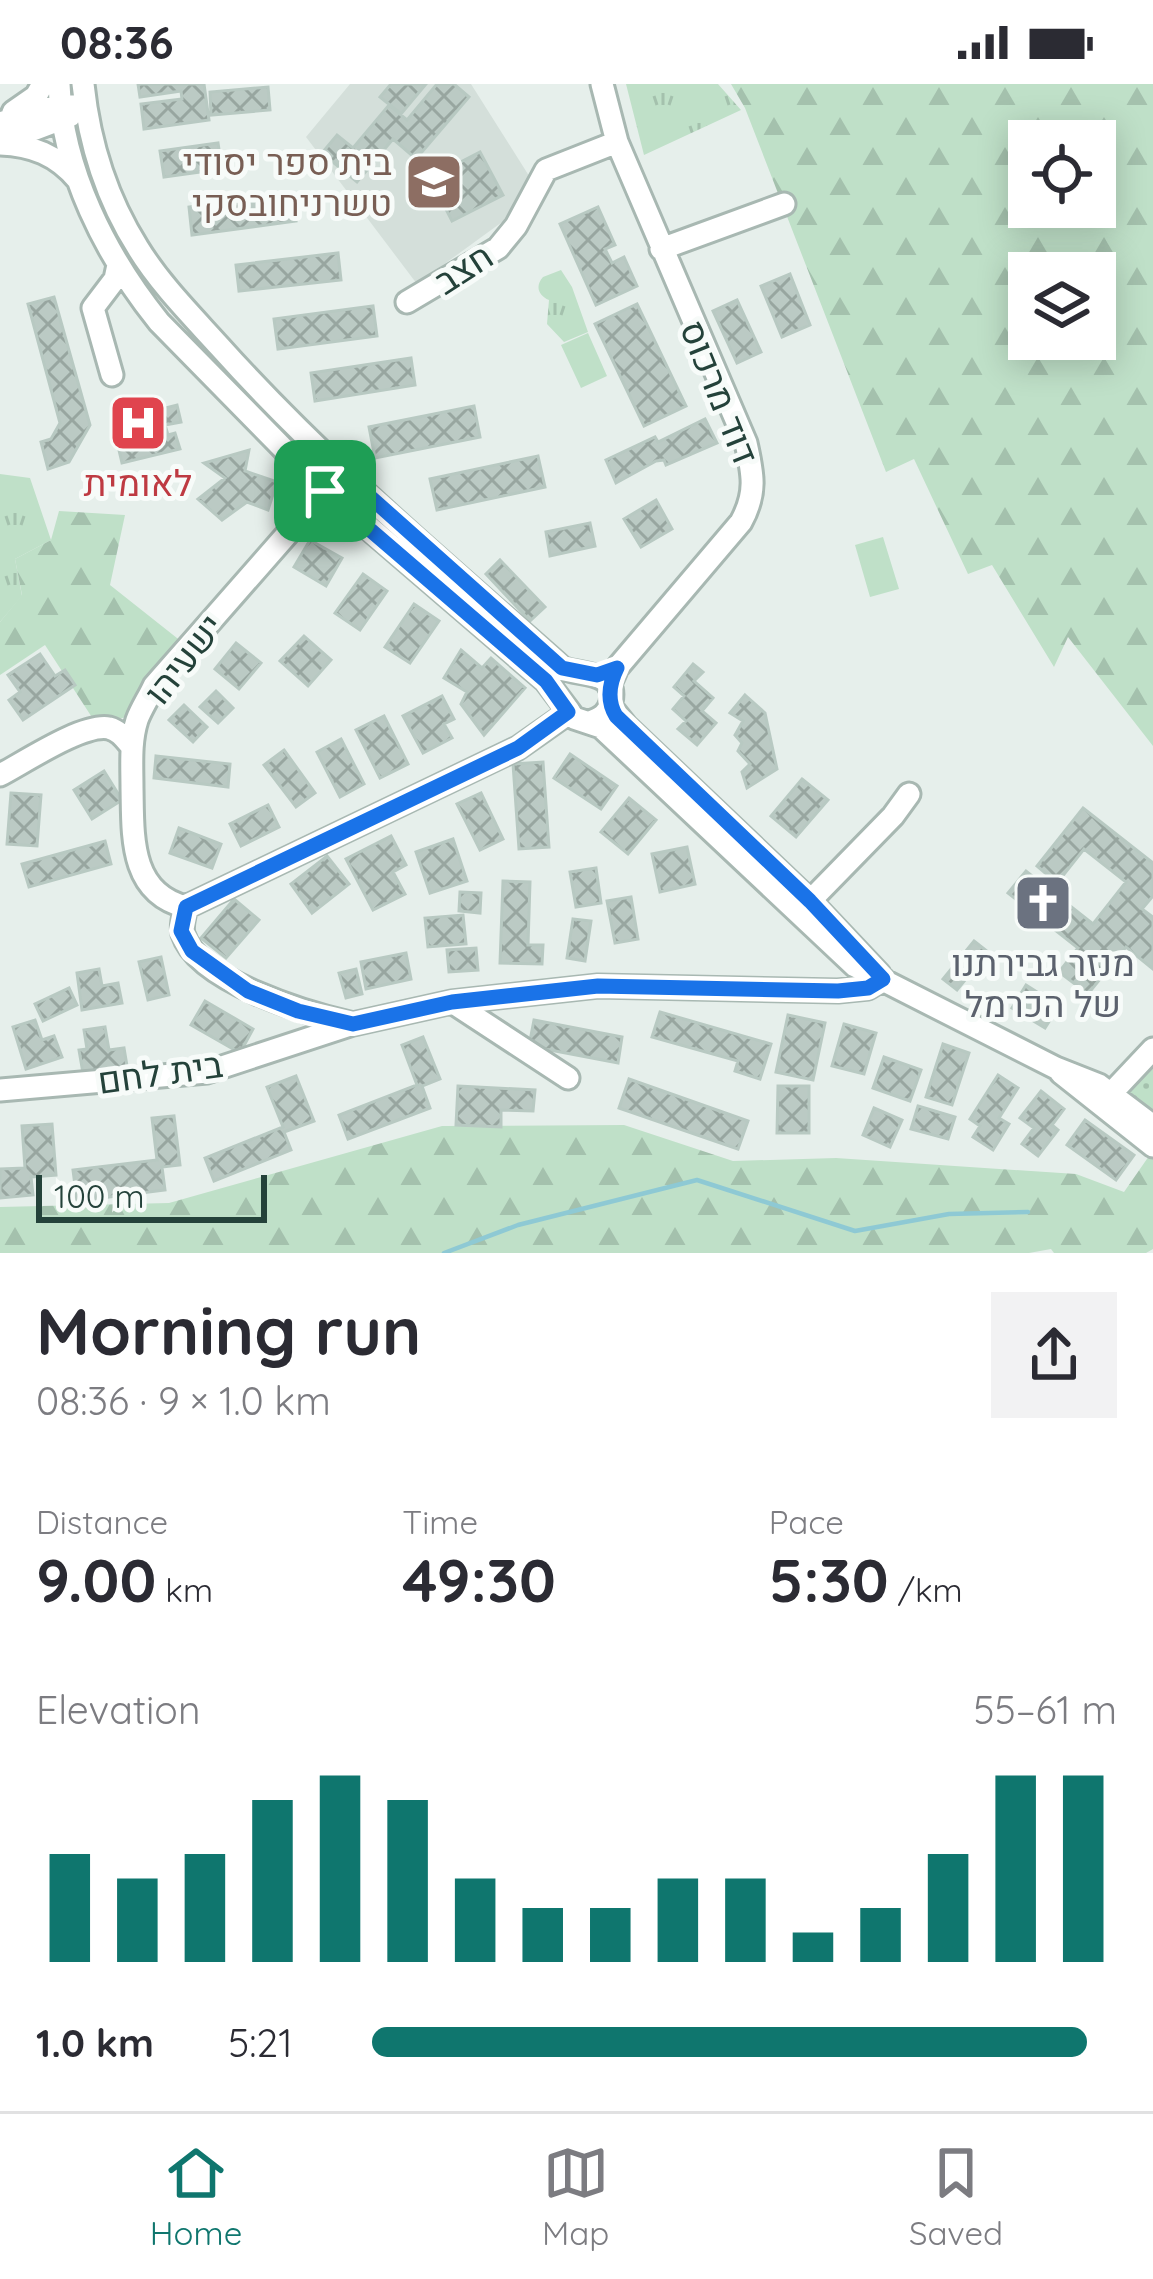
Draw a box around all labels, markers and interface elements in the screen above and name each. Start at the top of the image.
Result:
text: 08:36 [60,14,174,70]
map controls [1008,120,1116,360]
button: locate [1008,120,1116,228]
place label: בית ספר יסודי טשרניחובסקי [183,139,392,225]
school or university icon: בית ספר יסודי טשרניחובסקי [403,151,465,213]
street label: חצב [425,233,501,303]
button: layers [1008,252,1116,360]
street label: דוד מרכוס [671,313,769,471]
hospital icon: לאומית [107,392,169,454]
pin [274,440,376,542]
icon: arrive [292,458,358,524]
place label: לאומית [84,460,192,505]
street label: ישעיהו [134,605,232,713]
church icon: מנזר גבירתנו של הכרמל [1012,872,1074,934]
place label: מנזר גבירתנו של הכרמל [951,940,1135,1026]
street label: בית לחם [95,1041,225,1103]
scale bar [36,1169,267,1222]
text: 100 m [54,1175,145,1216]
text: Morning run [36,1289,421,1372]
button: share [991,1292,1117,1418]
text: 08:36 · 9 × 1.0 km [36,1376,331,1425]
text: Distance [36,1501,168,1542]
text: Time [402,1501,478,1542]
text: Pace [769,1501,844,1542]
text: 9.00 [36,1542,156,1617]
text: 49:30 [402,1542,556,1617]
text: 5:30 [769,1542,889,1617]
text: km [156,1569,213,1610]
text: /km [889,1569,963,1610]
text: Elevation [36,1685,200,1734]
text: 55–61 m [973,1685,1117,1734]
text: 1.0 km [36,2018,154,2067]
text: 5:21 [228,2018,293,2067]
tab: Home [150,2140,242,2253]
tab: Map [542,2140,609,2253]
tab: Saved [909,2140,1003,2253]

